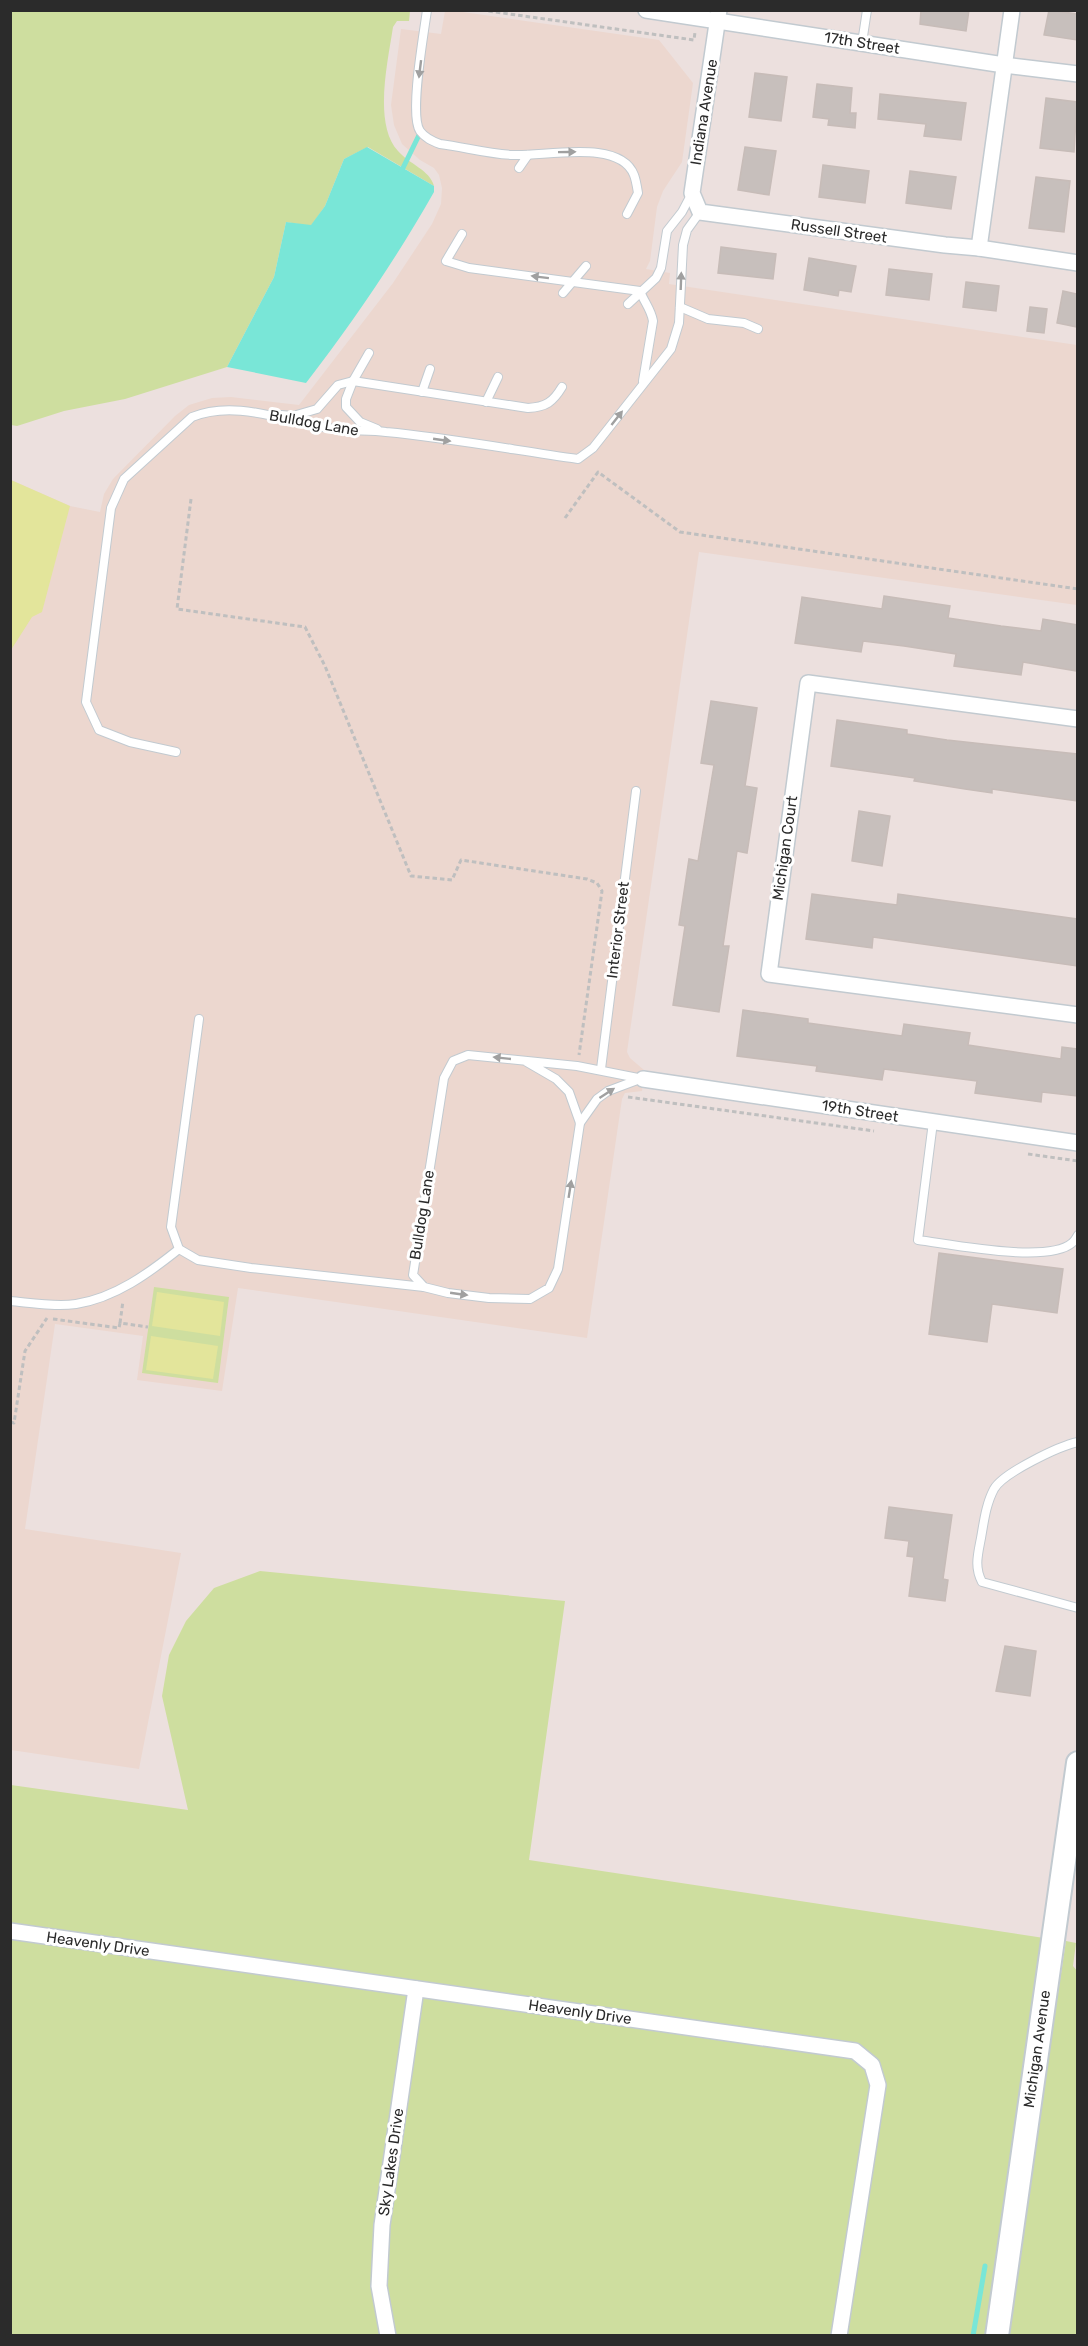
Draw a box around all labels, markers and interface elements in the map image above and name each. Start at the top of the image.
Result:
street label: 17th Street [823,28,901,58]
street label: Indiana Avenue [687,58,721,166]
one-way arrow [415,59,425,78]
one-way arrow [558,148,577,157]
street label: Russell Street [790,215,888,247]
one-way arrow [676,272,686,291]
one-way arrow [531,273,550,282]
street label: Bulldog Lane [268,406,360,440]
one-way arrow [611,410,623,425]
one-way arrow [433,435,452,444]
street label: Michigan Court [769,794,801,902]
street label: Interior Street [603,880,633,980]
one-way arrow [492,1053,511,1063]
one-way arrow [598,1087,614,1099]
street label: 19th Street [820,1096,900,1126]
street label: Bulldog Lane [406,1169,438,1261]
one-way arrow [566,1180,575,1199]
one-way arrow [450,1290,469,1299]
street label: Heavenly Drive [45,1928,151,1960]
street label: Michigan Avenue [1020,1989,1054,2109]
street label: Heavenly Drive [527,1996,633,2028]
street label: Sky Lakes Drive [375,2107,407,2217]

